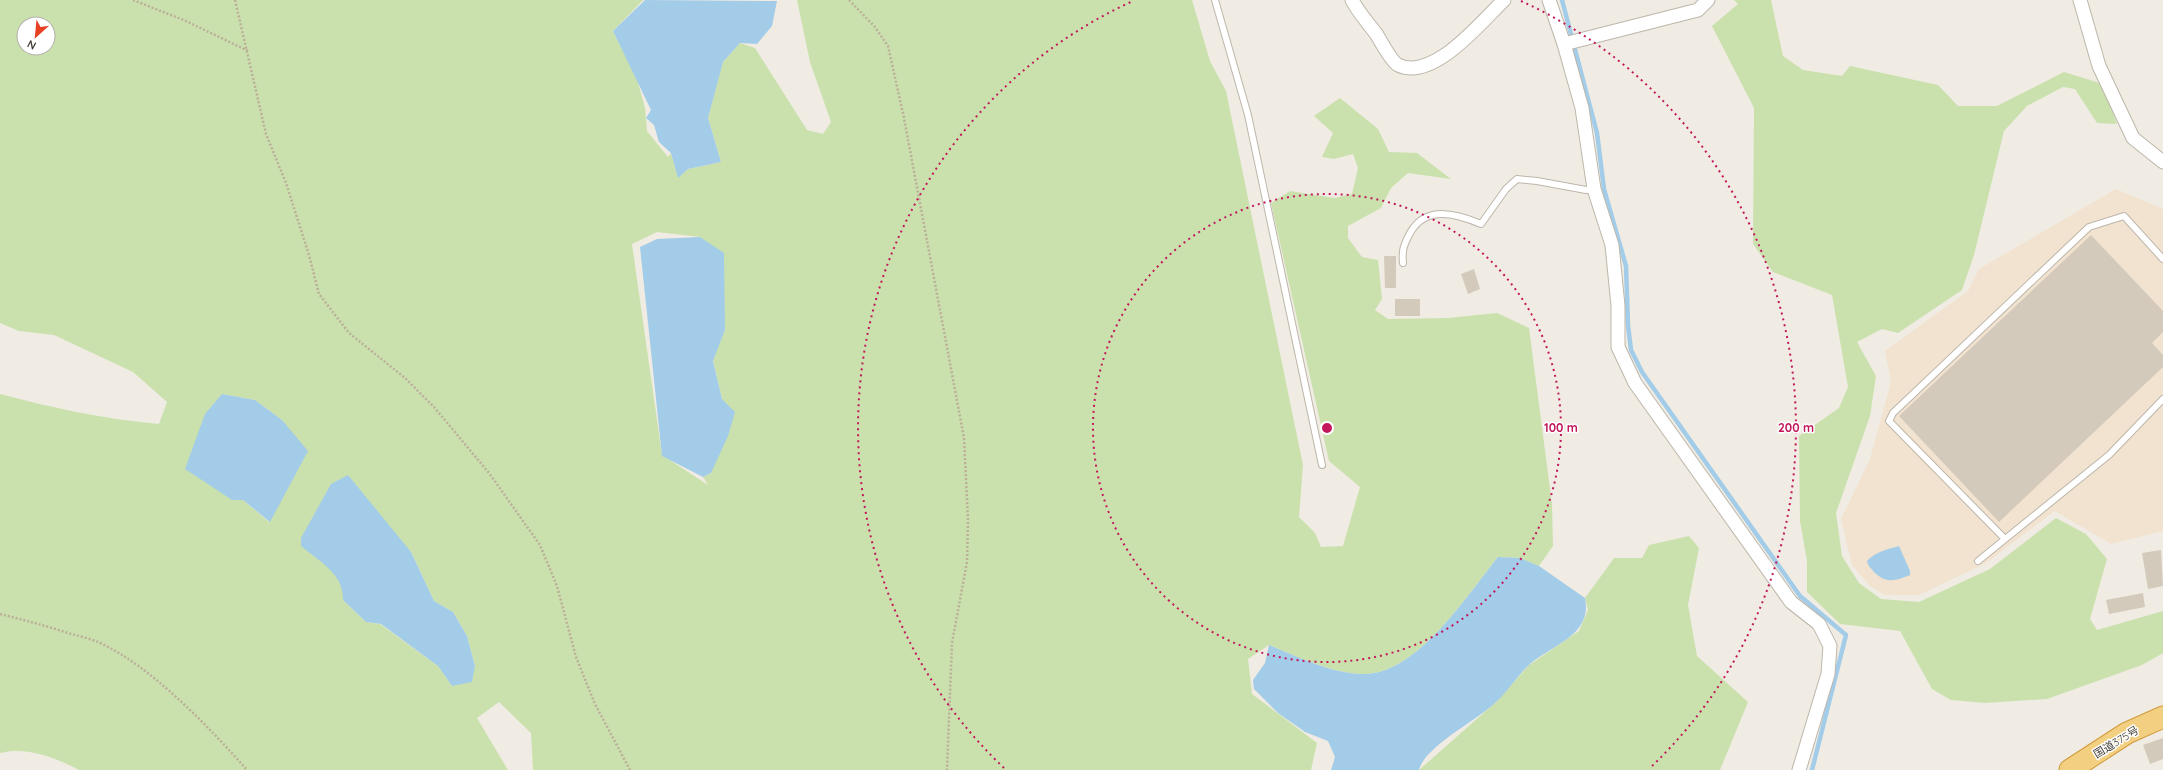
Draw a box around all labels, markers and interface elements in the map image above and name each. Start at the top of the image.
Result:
north arrow [16,16,56,56]
text: N [25,37,38,53]
text: 100 m [1544,420,1578,435]
text: 200 m [1778,420,1814,435]
centre of rings [1320,421,1334,435]
street label: 国道375号 [2091,723,2141,761]

